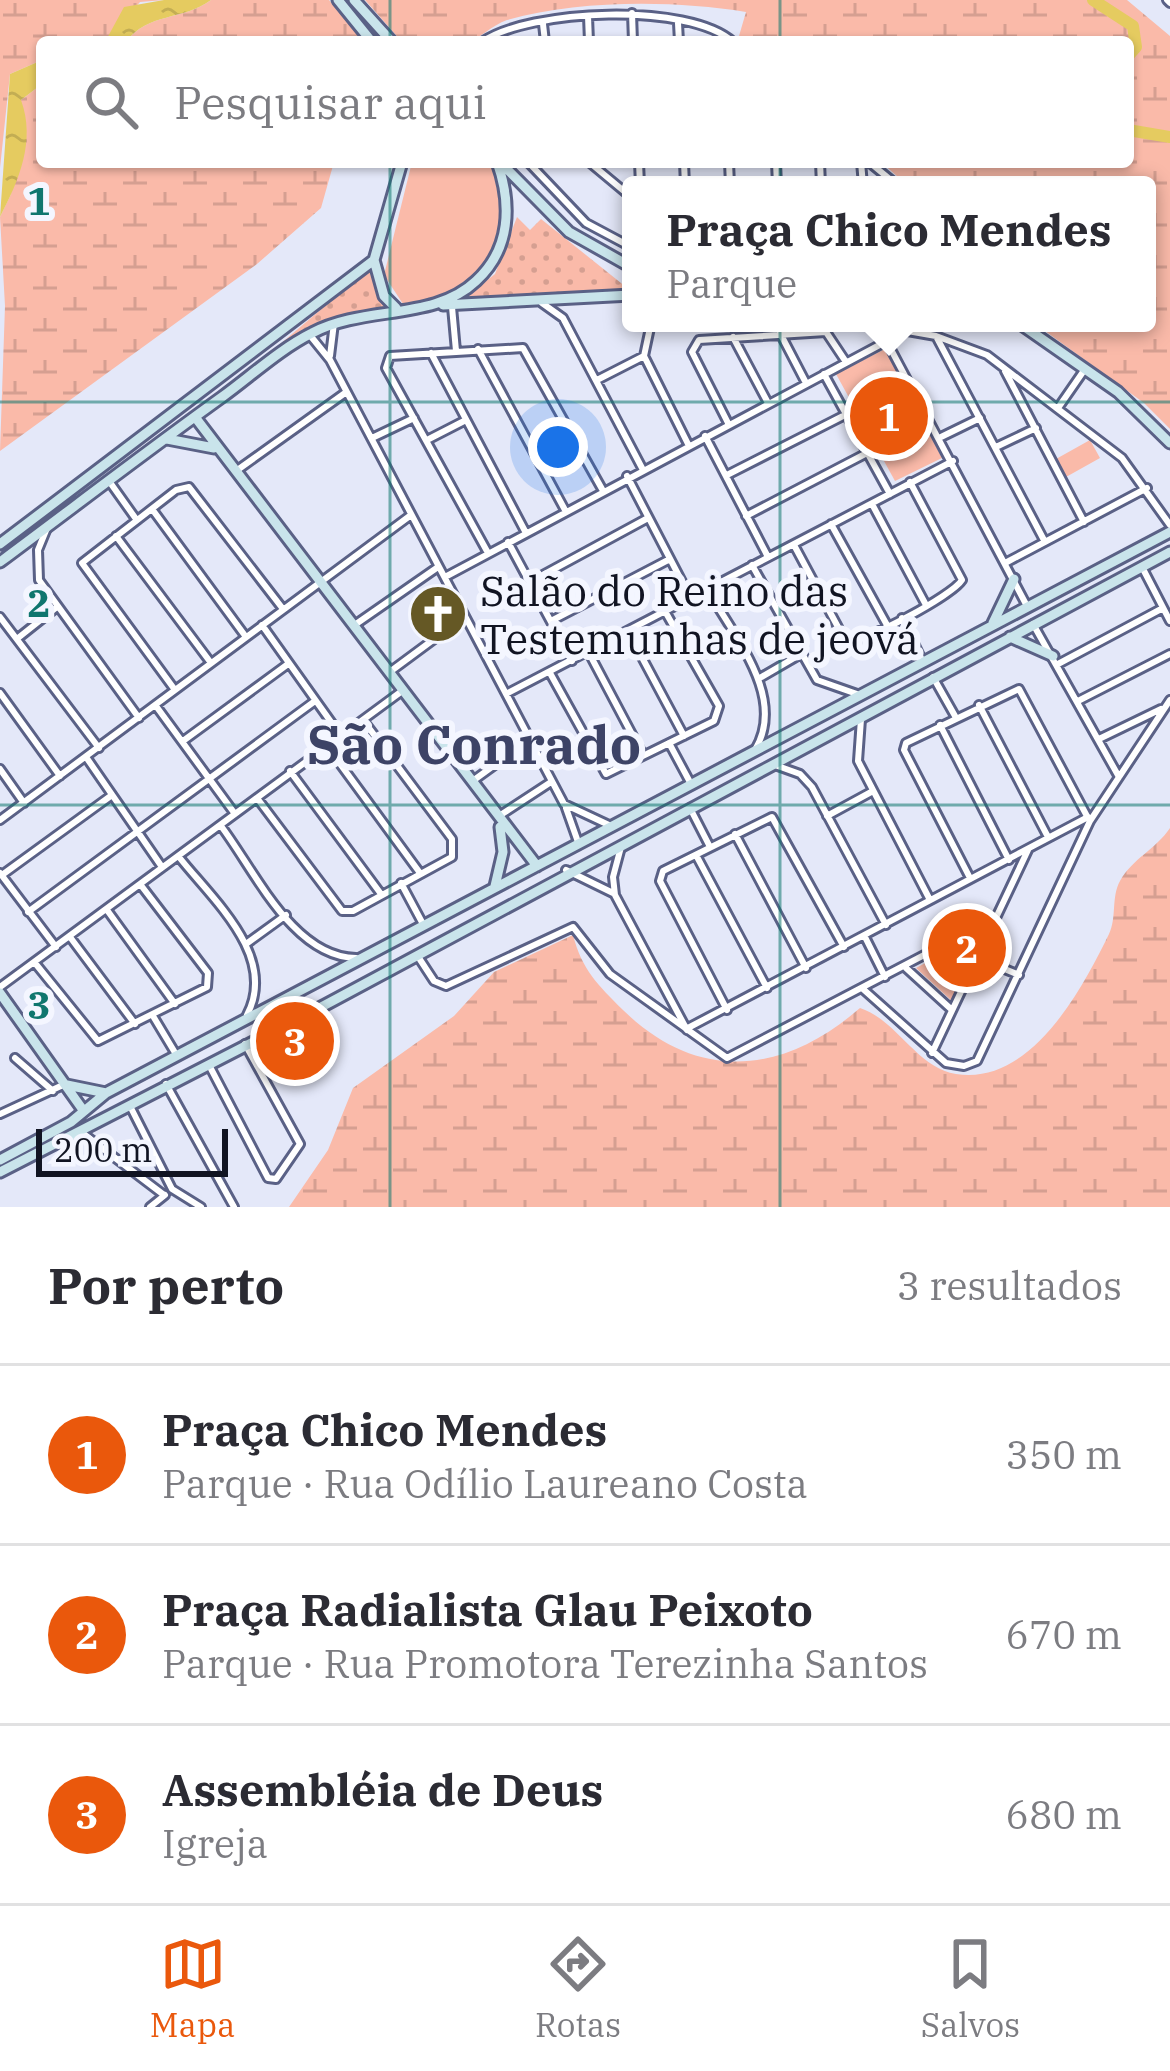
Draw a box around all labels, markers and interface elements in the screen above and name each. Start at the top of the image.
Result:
search box [36,36,1134,168]
icon: search [78,69,144,135]
text: Pesquisar aqui [174,73,487,131]
text: 1 [27,175,51,226]
popup [622,176,1156,332]
text: Praça Chico Mendes [666,200,1112,258]
text: Parque [666,258,797,309]
pin: 1 [850,371,928,461]
your location [528,417,588,477]
place label: Salão do Reino das Testemunhas de jeová [480,563,919,666]
text: 2 [27,577,51,628]
church icon: Salão do Reino das Testemunhas de jeová [407,583,469,645]
district label: São Conrado [307,709,641,779]
pin: 2 [928,903,1006,993]
text: 3 [27,979,51,1030]
pin: 3 [256,996,334,1086]
scale bar [36,1123,228,1176]
text: 200 m [54,1128,153,1171]
text: Por perto [48,1252,284,1318]
text: 3 resultados [897,1260,1122,1311]
text: Praça Chico Mendes [162,1400,607,1458]
text: 1 [75,1429,99,1480]
text: 350 m [1006,1429,1122,1480]
text: Parque · Rua Odílio Laureano Costa [162,1458,808,1509]
text: Praça Radialista Glau Peixoto [162,1580,813,1638]
text: 2 [75,1609,99,1660]
text: 670 m [1006,1609,1122,1660]
text: Parque · Rua Promotora Terezinha Santos [162,1638,928,1689]
text: Assembléia de Deus [162,1760,603,1818]
text: 3 [75,1789,99,1840]
text: 680 m [1006,1789,1122,1840]
text: Igreja [162,1818,268,1869]
tab: Mapa [150,1931,235,2046]
tab: Rotas [535,1931,621,2046]
tab: Salvos [921,1931,1020,2046]

